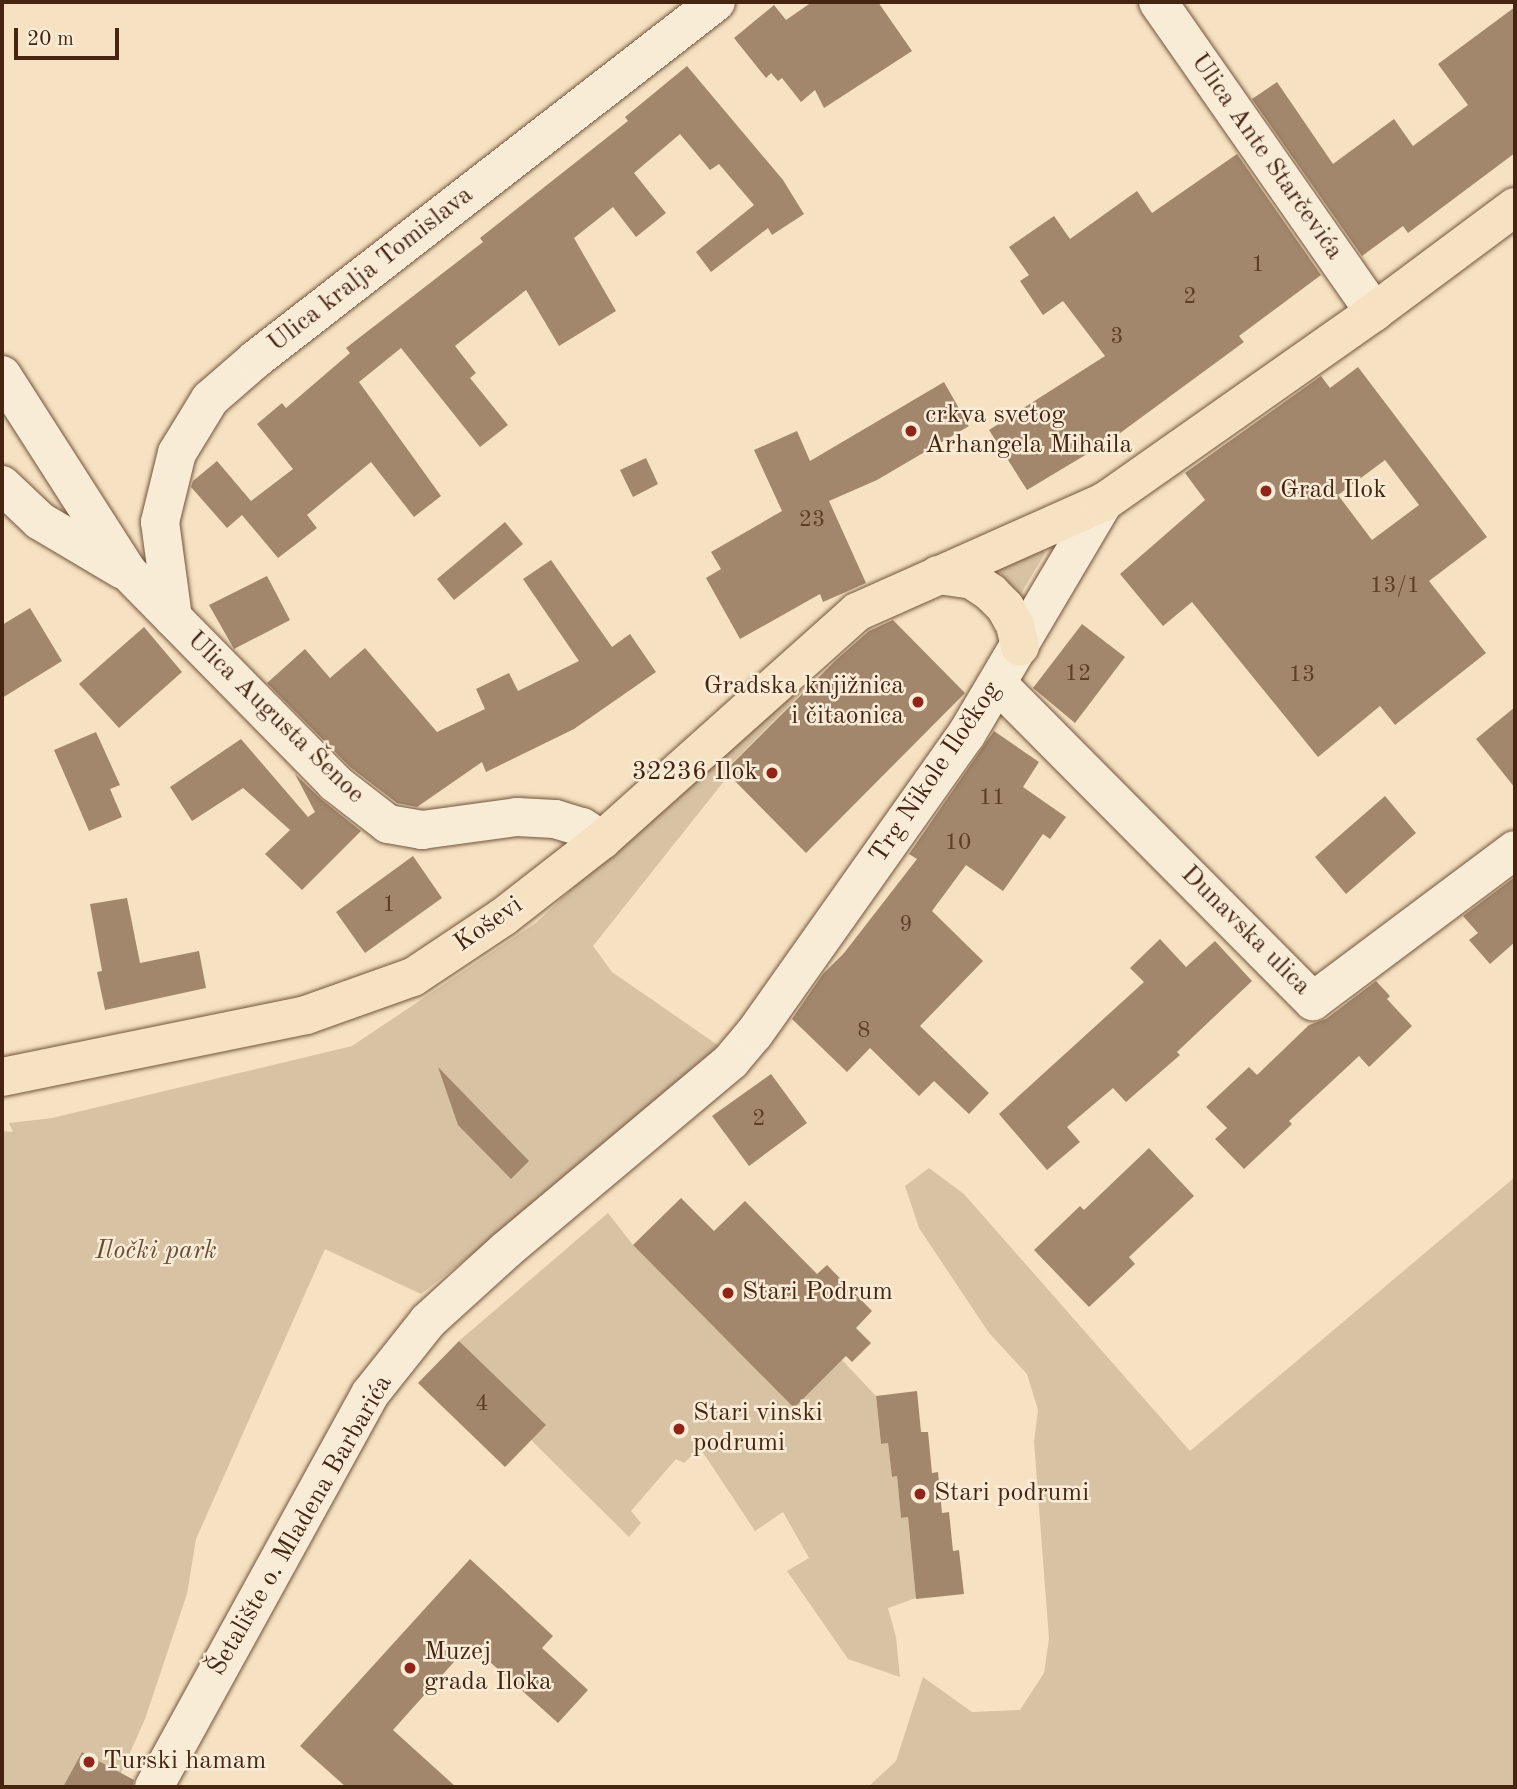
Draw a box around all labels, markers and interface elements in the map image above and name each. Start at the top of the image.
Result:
scale bar [18,14,122,58]
text: 20 m [27,29,74,50]
street label: Ulica Ante Starčevića [1183,48,1349,266]
street label: Ulica kralja Tomislava [262,180,480,360]
house number: 1 [1251,251,1265,279]
house number: 2 [1183,283,1197,311]
house number: 3 [1110,323,1124,351]
place label: crkva svetog Arhangela Mihaila [925,400,1132,462]
marker: crkva svetog Arhangela Mihaila [903,423,919,439]
place label: Grad Ilok [1280,475,1387,507]
marker: Grad Ilok [1258,483,1274,499]
house number: 23 [799,506,825,534]
house number: 13/1 [1370,572,1420,600]
street label: Ulica Augusta Šenoe [180,625,370,811]
house number: 12 [1065,660,1091,688]
house number: 13 [1289,661,1315,689]
place label: Gradska knjižnica i čitaonica [704,671,904,732]
street label: Trg Nikole Iločkog [864,676,1008,870]
marker: Gradska knjižnica i čitaonica [910,694,926,710]
place label: 32236 Ilok [632,757,758,789]
marker: 32236 Ilok [764,765,780,781]
house number: 11 [979,784,1005,812]
house number: 10 [945,829,971,857]
street label: Dunavska ulica [1174,860,1316,1002]
street label: Koševi [449,890,529,960]
house number: 1 [382,891,396,919]
house number: 9 [899,911,913,939]
house number: 8 [857,1017,871,1045]
house number: 2 [752,1105,766,1133]
park label: Iločki park [95,1236,217,1268]
place label: Stari Podrum [742,1277,893,1309]
marker: Stari Podrum [720,1285,736,1301]
street label: Šetalište o. Mladena Barbarića [202,1370,400,1682]
house number: 4 [475,1390,489,1418]
place label: Stari vinski podrumi [693,1398,823,1460]
marker: Stari vinski podrumi [671,1421,687,1437]
place label: Stari podrumi [934,1478,1089,1510]
marker: Stari podrumi [912,1486,928,1502]
place label: Muzej grada Iloka [424,1637,552,1698]
marker: Muzej grada Iloka [402,1660,418,1676]
place label: Turski hamam [103,1746,266,1778]
marker: Turski hamam [81,1754,97,1770]

